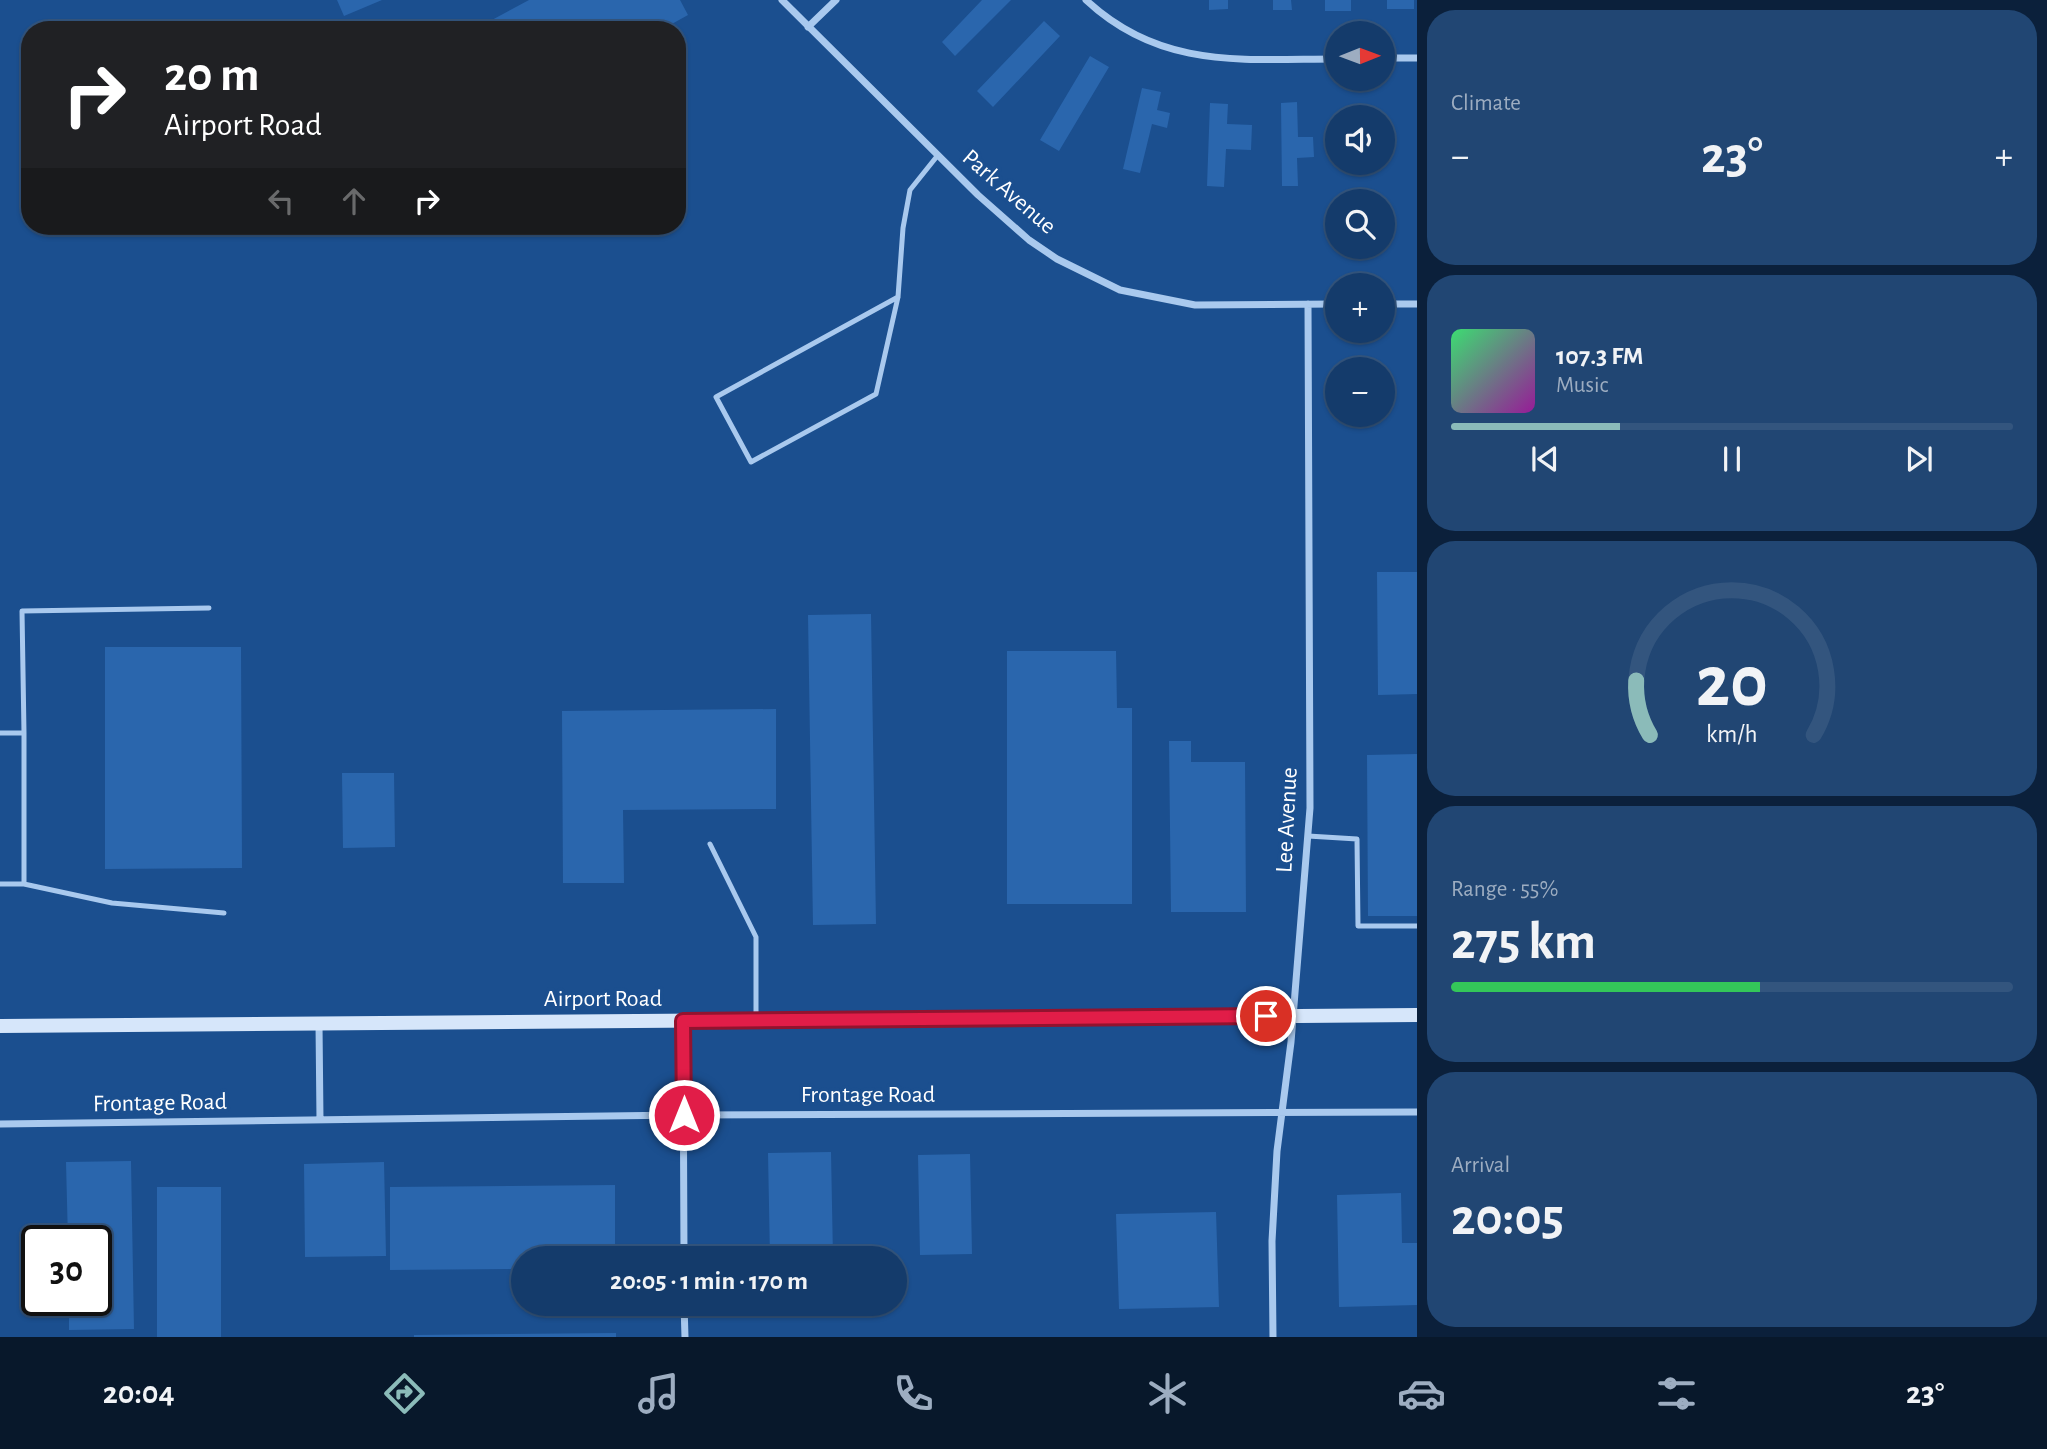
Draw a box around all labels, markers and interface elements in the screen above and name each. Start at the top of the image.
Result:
north arrow [1325,21,1395,91]
map controls [1325,21,1395,427]
icon: right [49,49,140,140]
text: 20 m [164,51,260,100]
text: Climate [1451,92,1521,115]
button: sound [1325,105,1395,175]
text: Airport Road [164,109,322,141]
text: 23° [1701,130,1763,182]
text: − [1451,138,1469,176]
text: + [1995,138,2013,176]
street label: Park Avenue [958,145,1060,239]
icon: left [262,182,300,220]
icon: ahead [335,182,373,220]
icon: right [408,182,446,220]
button: search [1325,189,1395,259]
button: + [1325,273,1395,343]
text: 107.3 FM [1556,343,1644,369]
button: − [1325,357,1395,427]
text: Music [1556,374,1608,397]
icon: previous [1526,440,1564,478]
icon: pause [1713,440,1751,478]
icon: next [1900,440,1938,478]
text: 20 [1696,647,1768,720]
text: km/h [1706,721,1758,746]
street label: Lee Avenue [1272,767,1302,873]
text: Range · 55% [1451,878,1558,901]
text: 275 km [1451,916,1596,968]
pin [1236,986,1296,1046]
street label: Airport Road [544,987,662,1011]
icon: arrive [1247,997,1285,1035]
position arrow [647,1078,721,1152]
street label: Frontage Road [801,1083,935,1107]
street label: Frontage Road [93,1090,227,1116]
text: Arrival [1451,1154,1510,1177]
text: 20:05 [1451,1192,1564,1244]
speed limit sign: 30 [21,1225,112,1316]
text: 20:05 · 1 min · 170 m [610,1268,808,1294]
icon: directions [380,1369,429,1418]
icon: music [634,1369,683,1418]
icon: phone [889,1369,938,1418]
icon: climate [1143,1369,1192,1418]
icon: car [1397,1369,1446,1418]
icon: filters [1652,1369,1701,1418]
text: 20:04 [103,1377,175,1409]
text: 23° [1906,1377,1944,1409]

